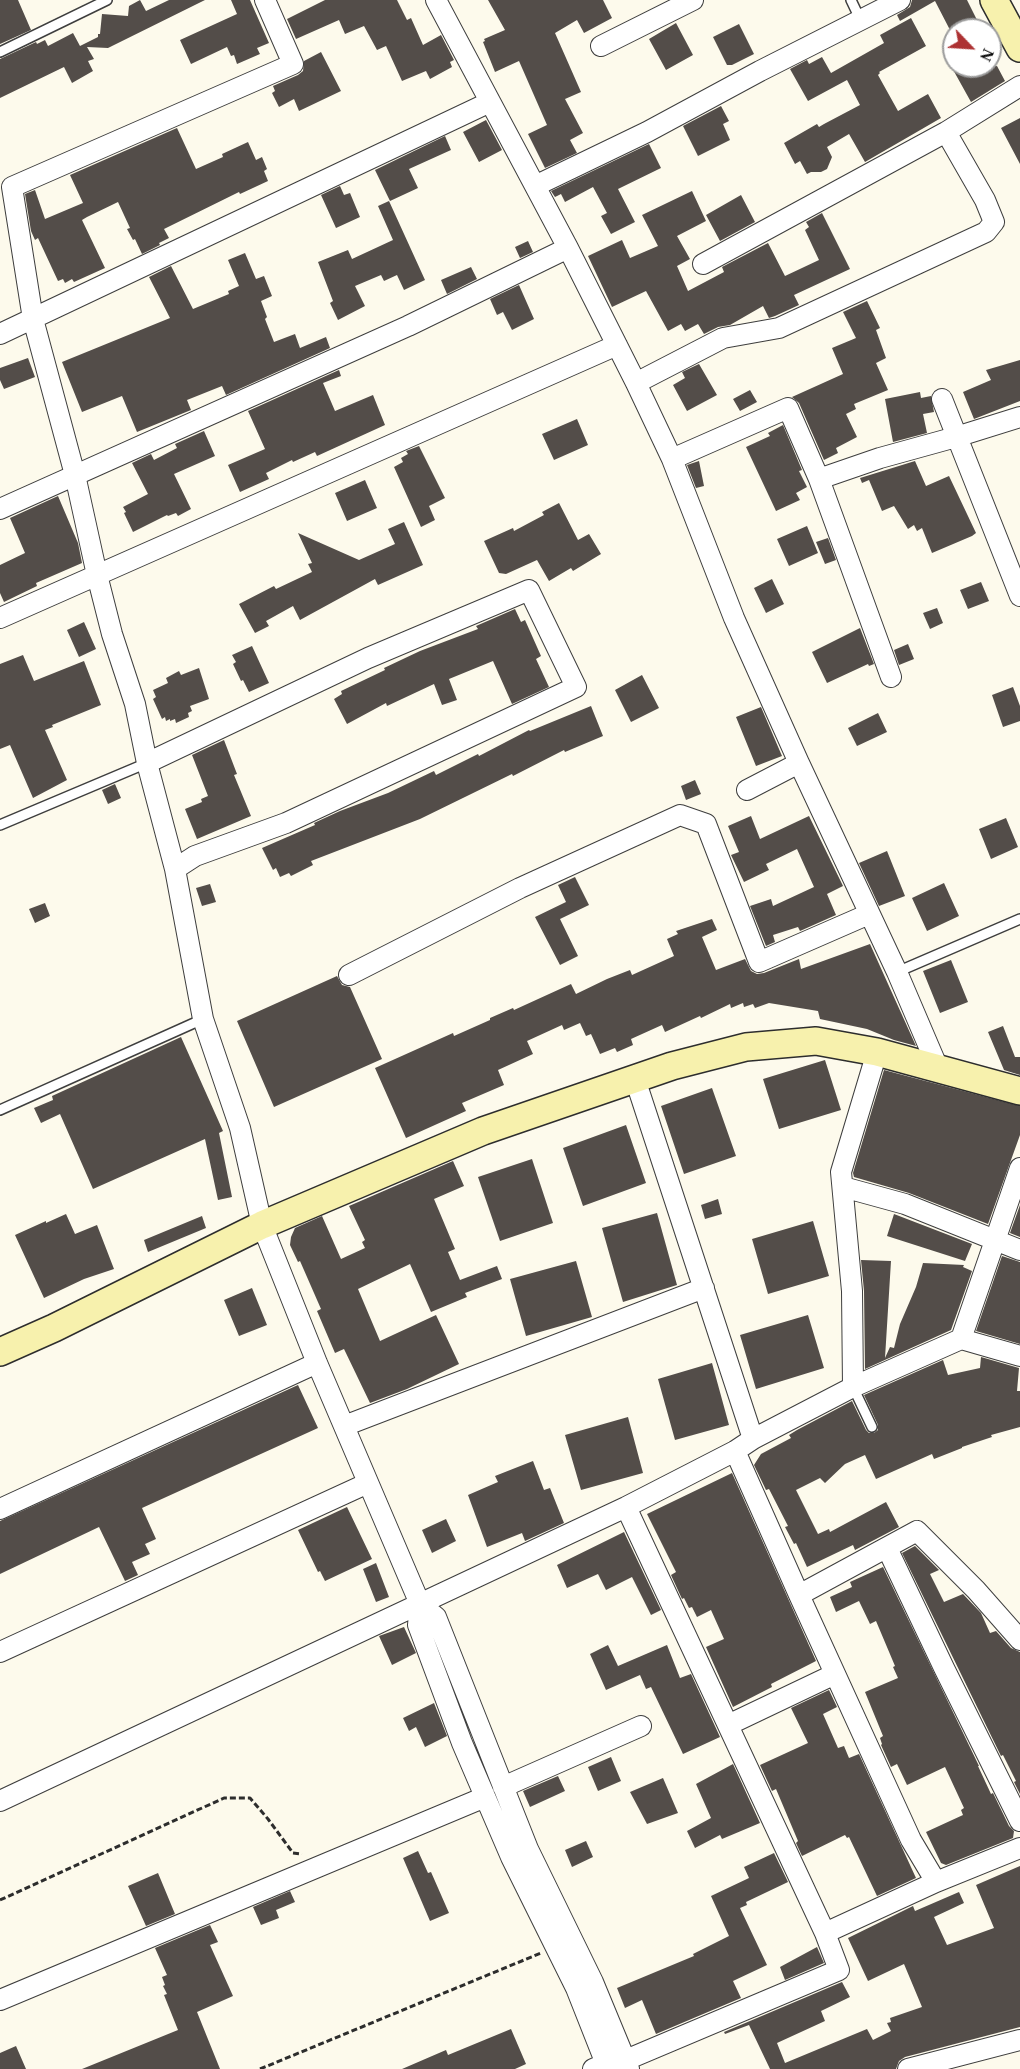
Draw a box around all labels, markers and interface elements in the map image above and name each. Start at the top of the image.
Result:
north arrow [942,18,1002,78]
text: N [977,46,997,64]

